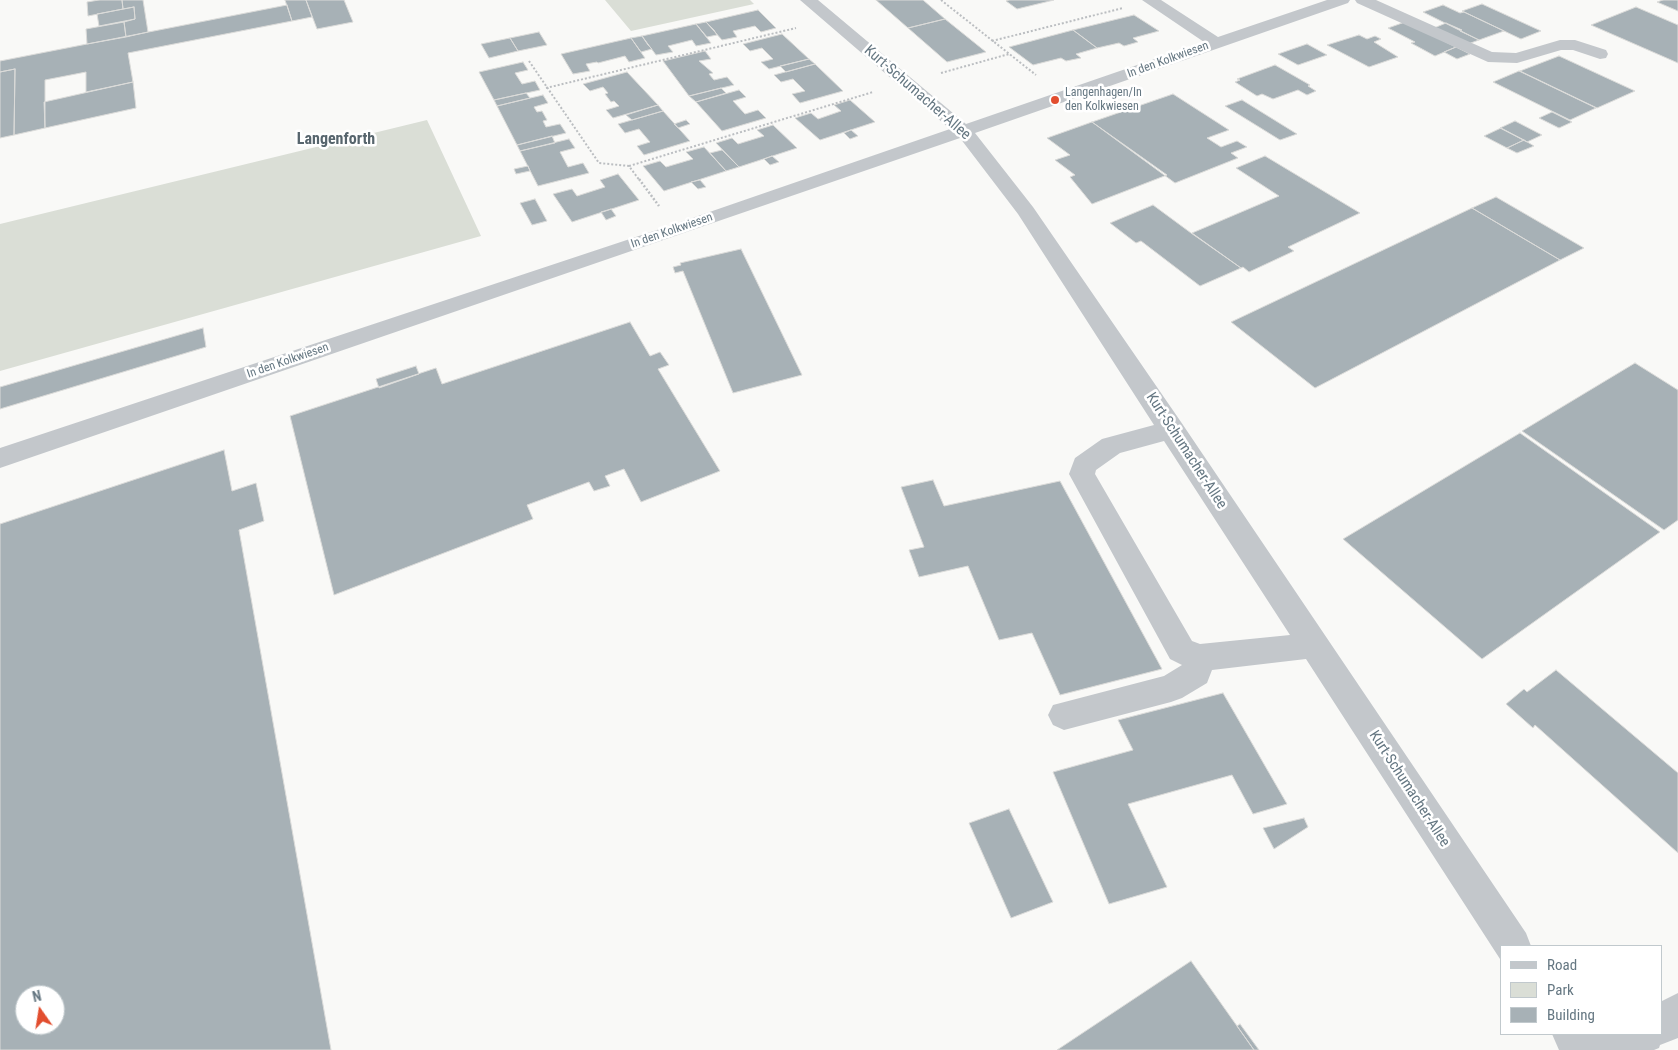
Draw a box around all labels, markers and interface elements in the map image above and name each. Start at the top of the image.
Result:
street label: In den Kolkwiesen [1125,39,1211,81]
street label: Kurt-Schumacher-Allee [860,42,974,144]
place label: Langenhagen/In den Kolkwiesen [1065,86,1142,114]
marker: Langenhagen/In den Kolkwiesen [1049,94,1061,106]
district label: Langenforth [297,130,375,150]
street label: In den Kolkwiesen [629,210,715,252]
street label: In den Kolkwiesen [245,340,331,382]
street label: Kurt-Schumacher-Allee [1142,389,1230,513]
street label: Kurt-Schumacher-Allee [1365,727,1453,851]
legend [1500,945,1663,1035]
text: Road [1547,956,1577,974]
text: Park [1547,981,1574,999]
north arrow [15,985,65,1035]
text: N [31,988,43,1005]
text: Building [1547,1006,1595,1024]

